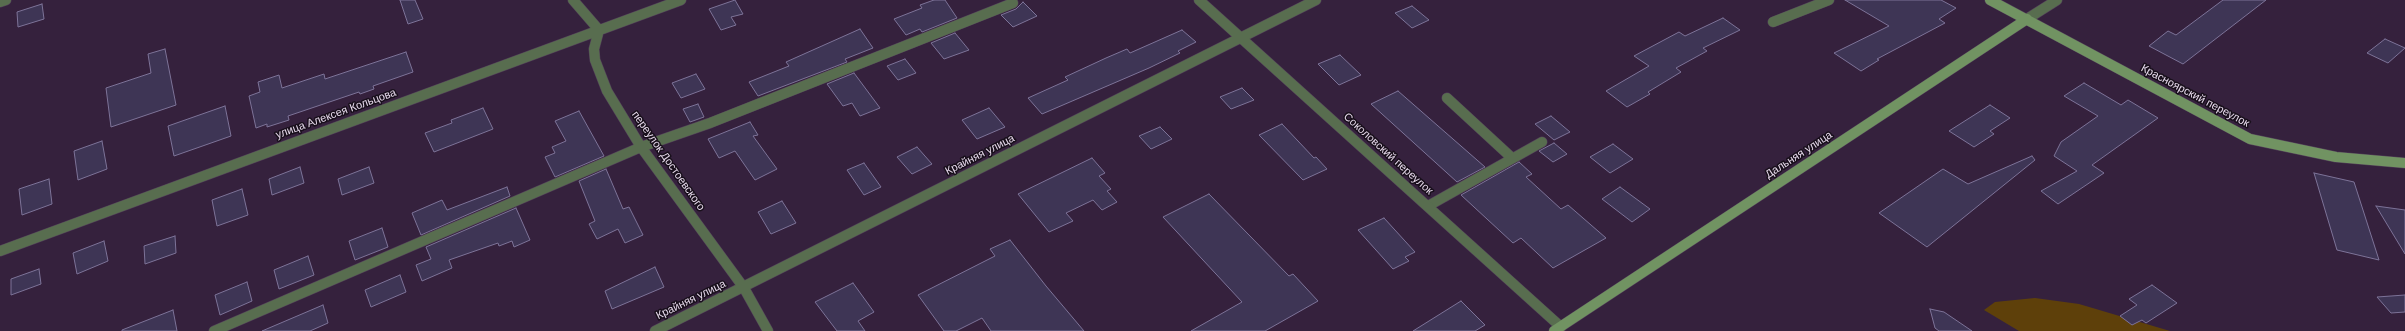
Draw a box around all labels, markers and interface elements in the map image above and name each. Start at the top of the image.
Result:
street label: Красноярский переулок [2138,62,2252,130]
street label: улица Алексея Кольцова [274,86,398,142]
street label: переулок Достоевского [629,109,707,213]
street label: Соколовский переулок [1341,110,1435,198]
street label: Дальняя улица [1763,128,1835,182]
street label: Крайняя улица [943,132,1017,178]
street label: Крайняя улица [654,277,728,323]

